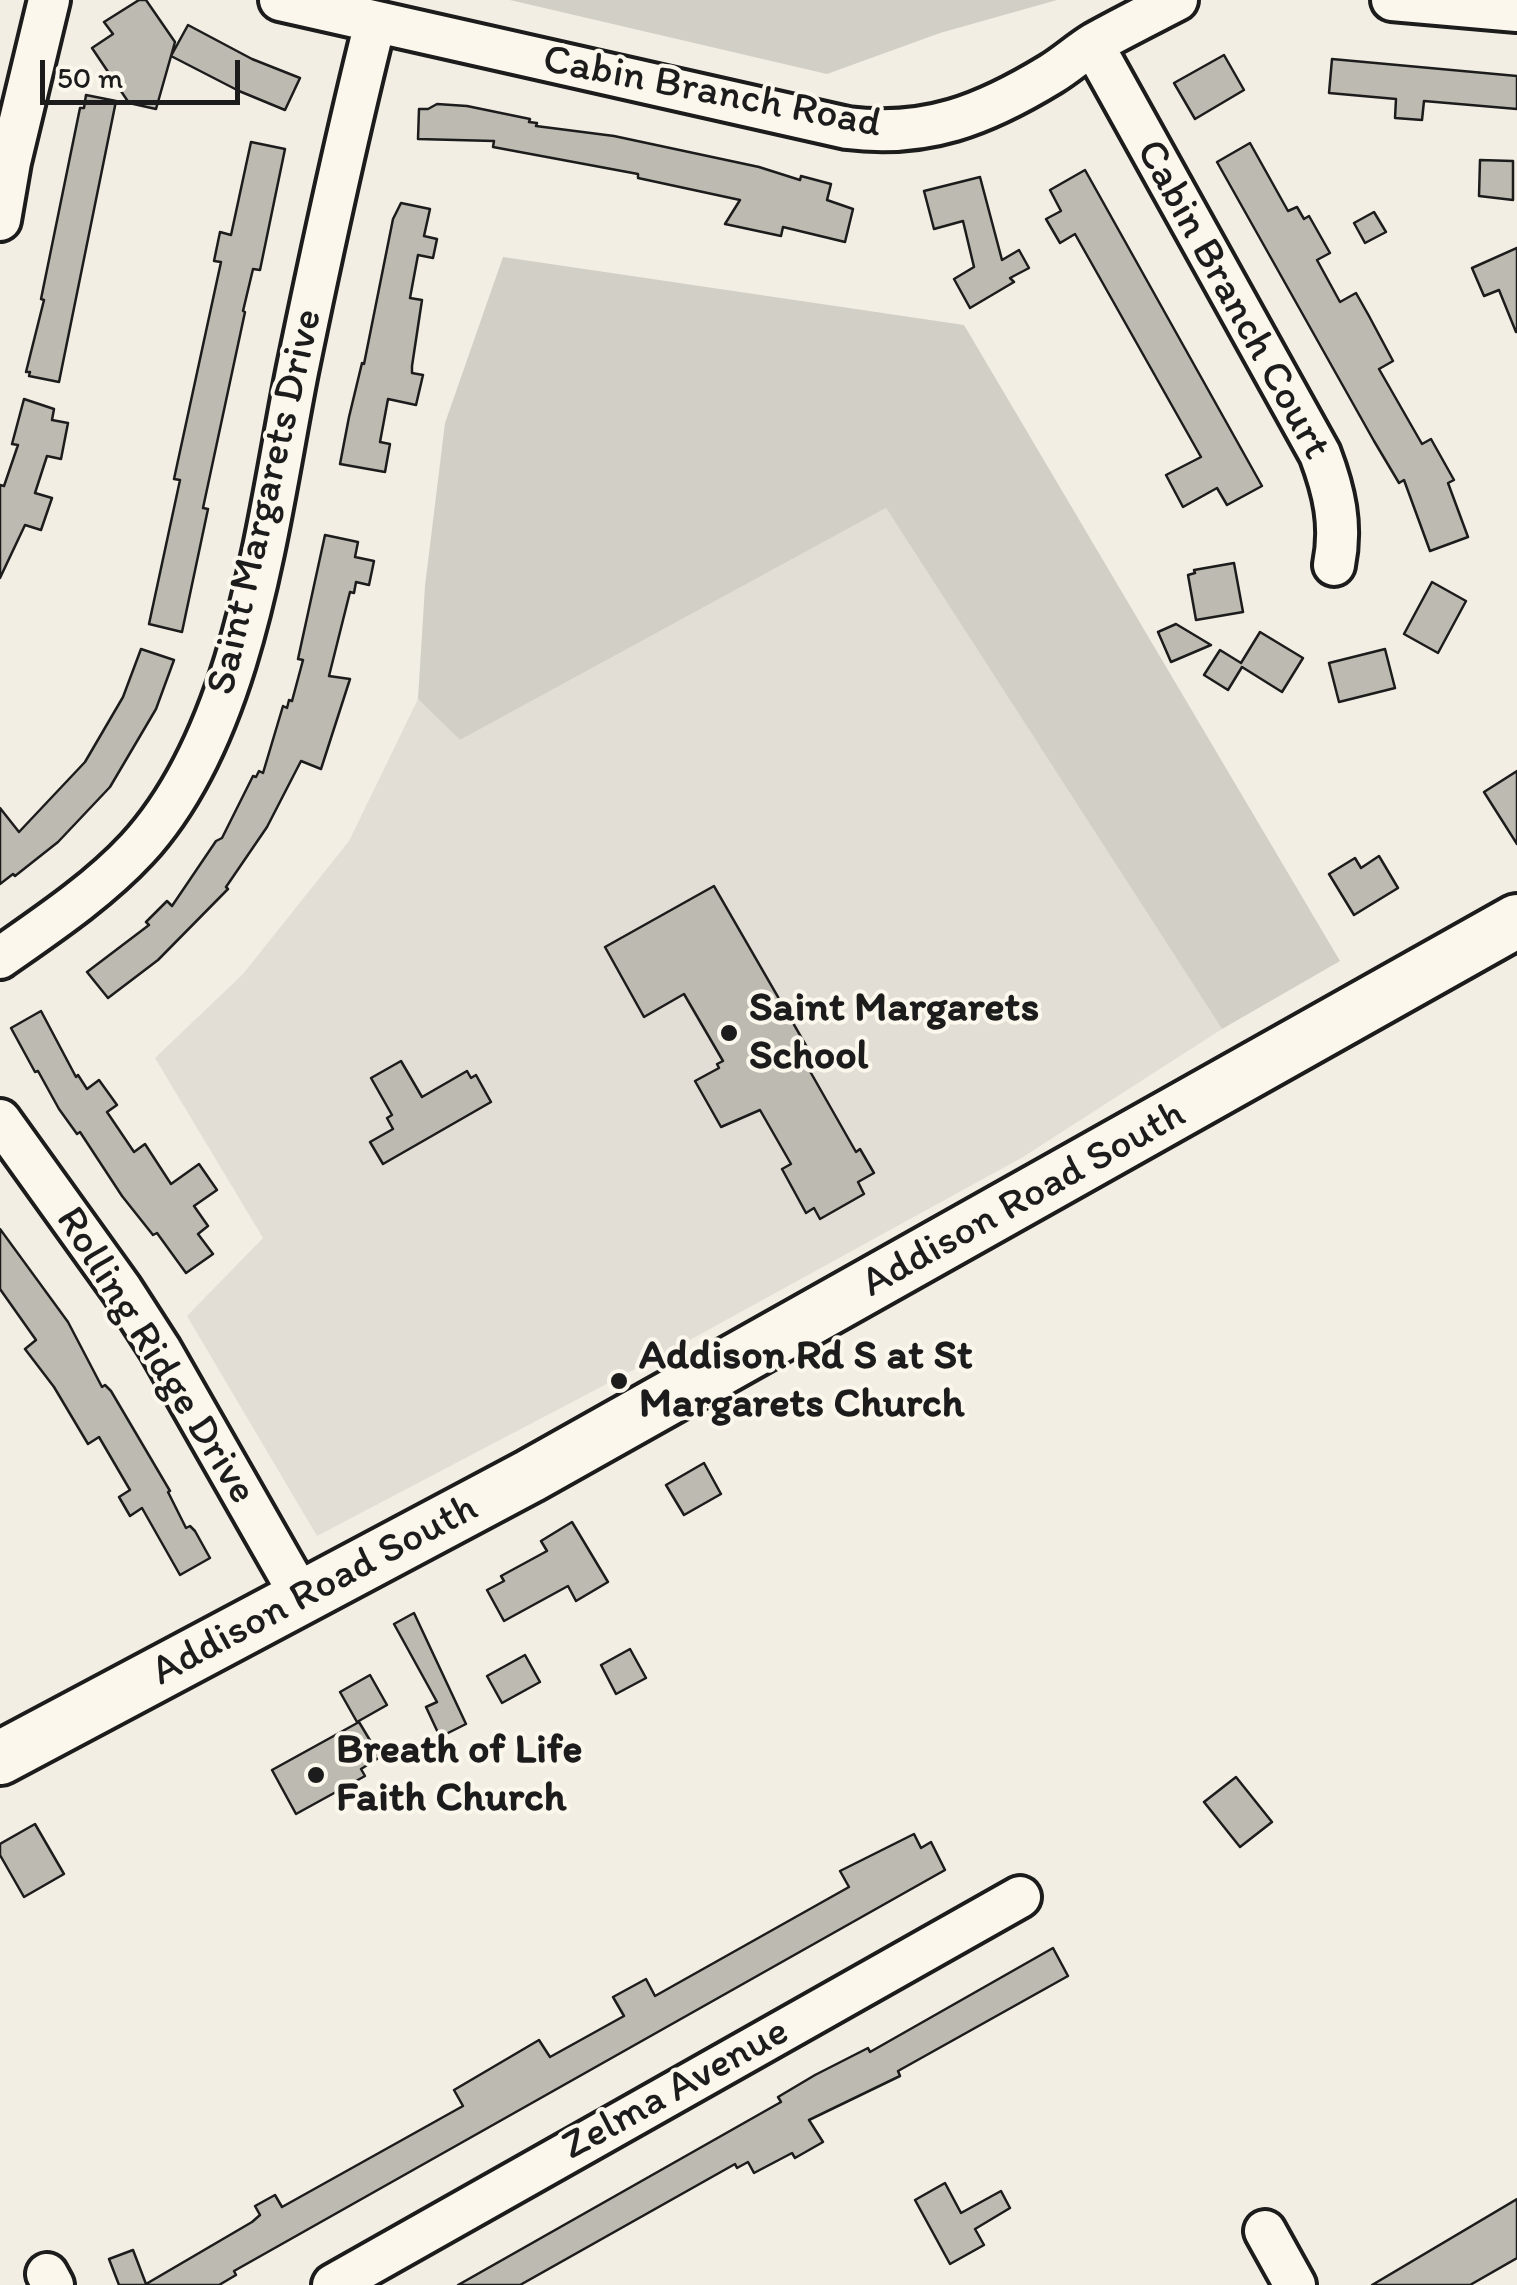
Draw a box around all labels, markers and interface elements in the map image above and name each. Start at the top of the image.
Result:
street label: Cabin Branch Road [539,35,885,151]
scale bar [45,40,245,102]
text: 50 m [57,59,123,96]
street label: Cabin Branch Court [1123,132,1341,468]
street label: Saint Margarets Drive [197,304,335,700]
place label: Saint Margarets School [749,984,1039,1082]
marker: Saint Margarets School [718,1022,740,1044]
street label: Addison Road South [854,1090,1194,1310]
street label: Rolling Ridge Drive [43,1198,267,1514]
place label: Addison Rd S at St Margarets Church [639,1332,973,1430]
marker: Addison Rd S at St Margarets Church [608,1370,630,1392]
street label: Addison Road South [143,1484,487,1698]
place label: Breath of Life Faith Church [336,1726,582,1824]
marker: Breath of Life Faith Church [305,1764,327,1786]
street label: Zelma Avenue [554,2007,798,2173]

